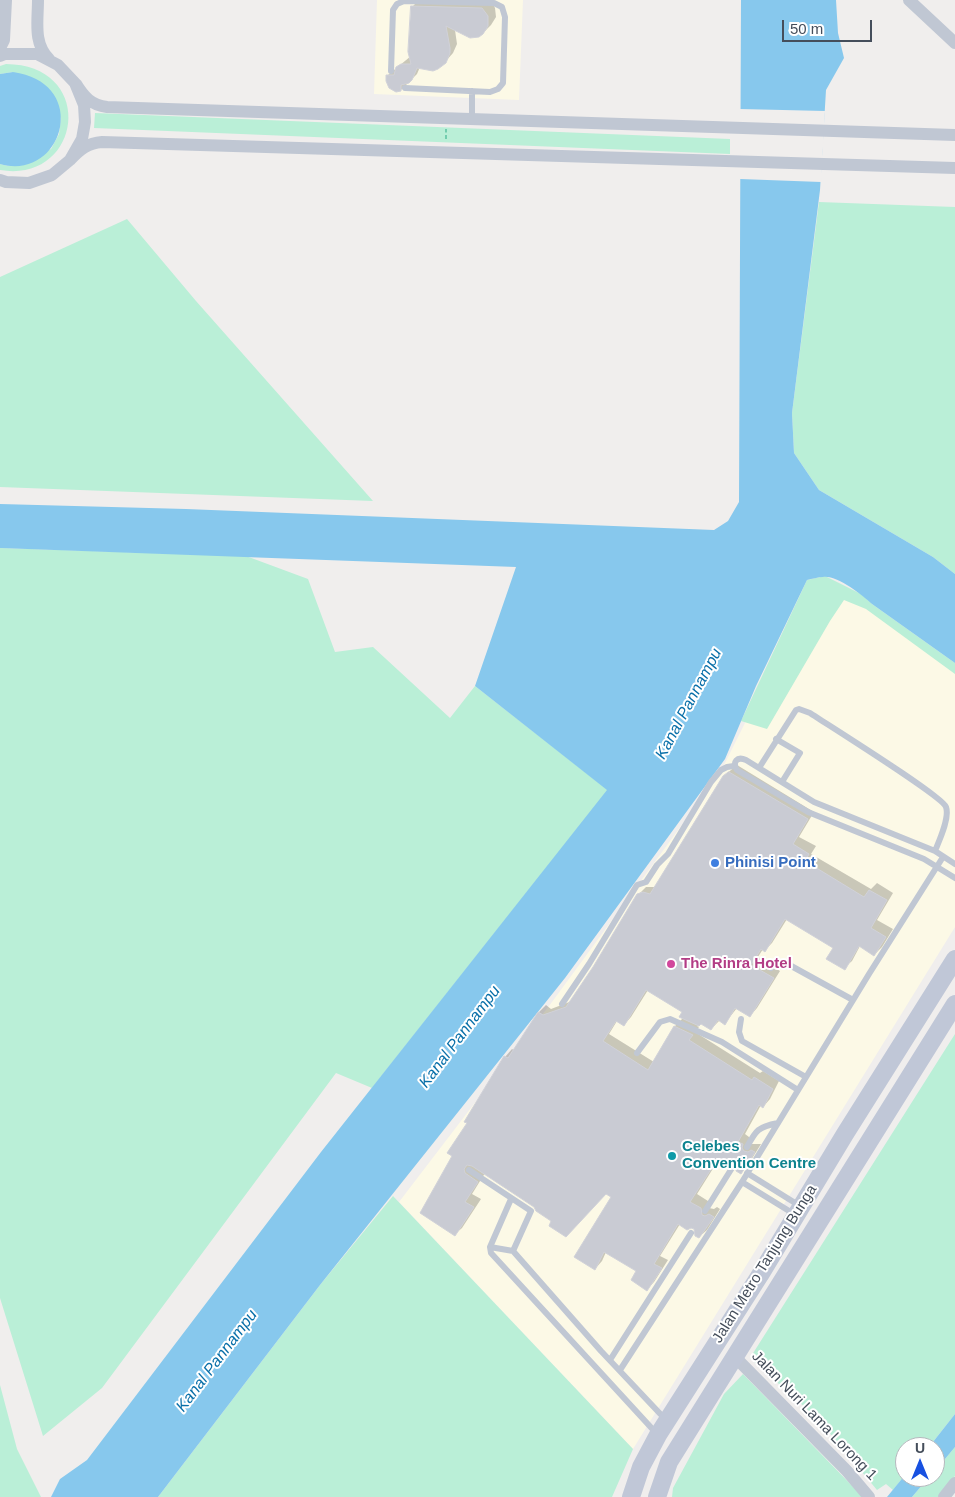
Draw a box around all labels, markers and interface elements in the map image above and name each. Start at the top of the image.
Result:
scale bar [785,10,875,42]
text: 50 m [790,20,823,37]
water label: Kanal Pannampu [652,645,726,763]
place label: Phinisi Point [725,854,816,872]
marker: Phinisi Point [709,857,721,869]
place label: The Rinra Hotel [681,955,792,973]
marker: The Rinra Hotel [665,958,677,970]
water label: Kanal Pannampu [415,982,505,1092]
place label: Celebes Convention Centre [682,1138,816,1173]
marker: Celebes Convention Centre [666,1150,678,1162]
street label: Jalan Metro Tanjung Bunga [709,1182,821,1346]
water label: Kanal Pannampu [172,1306,262,1416]
street label: Jalan Nuri Lama Lorong 1 [748,1348,880,1484]
north arrow [895,1437,945,1487]
text: U [915,1440,925,1456]

